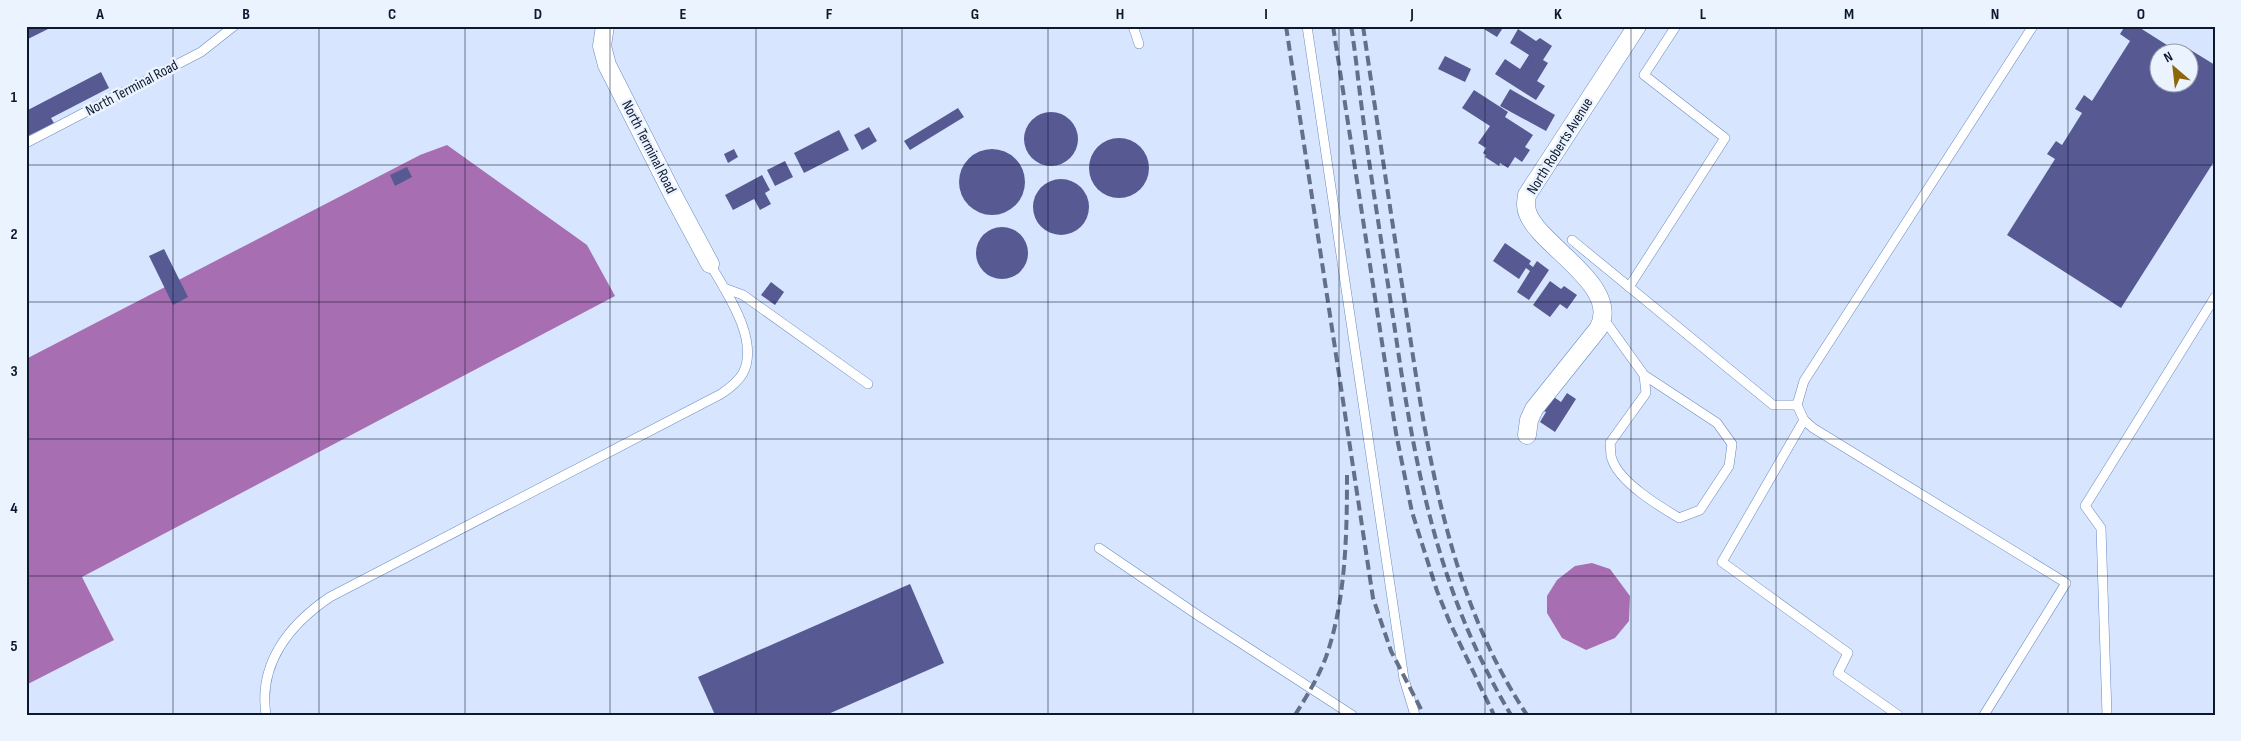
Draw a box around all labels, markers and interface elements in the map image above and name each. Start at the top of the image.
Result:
text: A [95,5,104,24]
text: B [242,5,250,24]
text: C [388,5,396,24]
text: D [534,5,542,24]
text: E [680,5,687,24]
text: F [826,5,833,24]
text: G [971,5,979,24]
text: H [1116,5,1124,24]
text: I [1264,5,1268,24]
text: J [1409,5,1414,24]
text: K [1554,5,1562,24]
text: L [1700,5,1707,24]
text: M [1844,5,1854,24]
text: N [1991,5,1999,24]
text: O [2137,5,2145,24]
north arrow [2148,42,2198,92]
text: N [2161,48,2175,66]
street label: North Terminal Road [83,56,181,120]
text: 1 [11,88,18,107]
street label: North Roberts Avenue [1523,94,1597,198]
street label: North Terminal Road [617,97,681,197]
text: 2 [10,225,18,244]
text: 3 [10,362,18,381]
text: 4 [10,499,18,518]
text: 5 [10,637,18,656]

